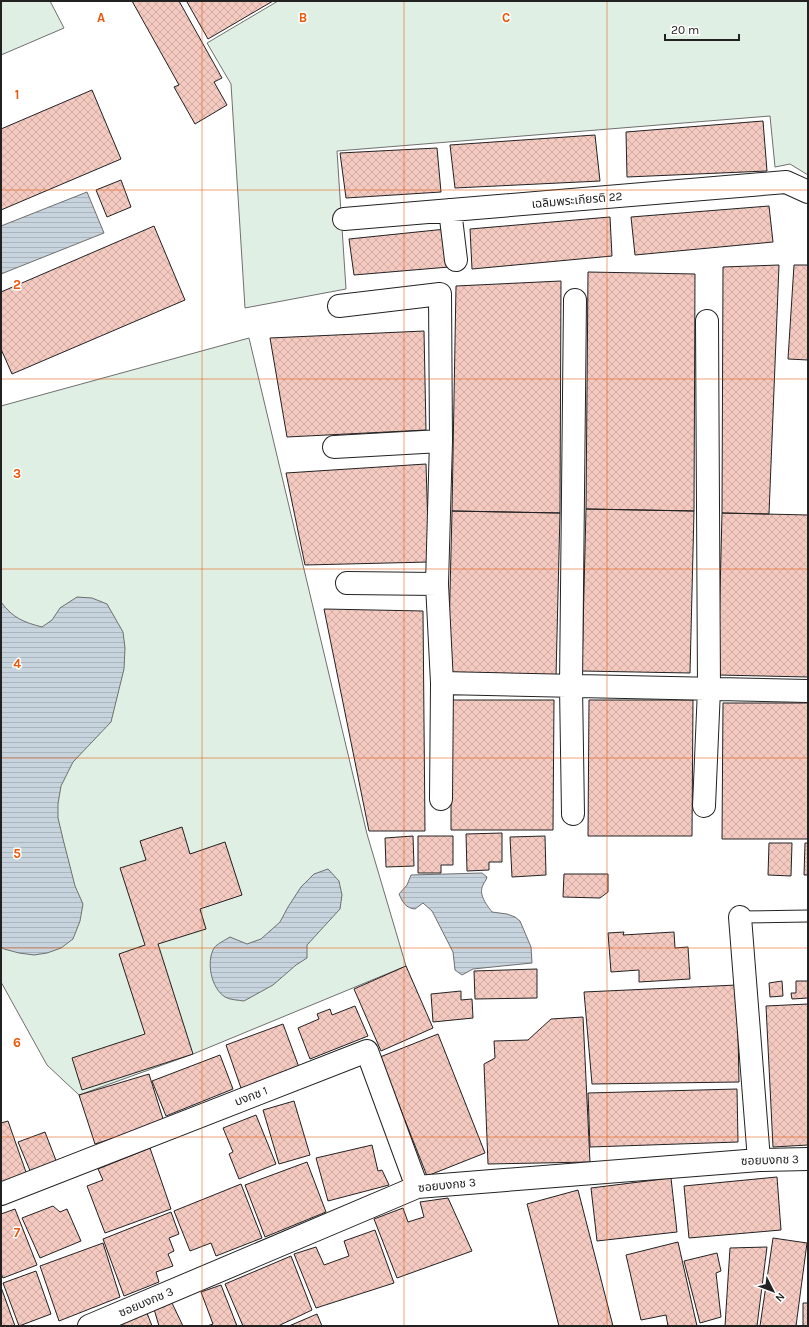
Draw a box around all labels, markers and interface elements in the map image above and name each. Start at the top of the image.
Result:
text: A [97,10,105,25]
text: B [299,10,307,25]
text: C [502,10,510,25]
scale bar [665,16,739,42]
text: 20 m [671,23,699,37]
text: 1 [15,87,19,102]
street label: เฉลิมพระเกียรติ 22 [531,189,623,211]
text: 2 [13,277,21,292]
text: 3 [13,466,21,481]
text: 4 [13,656,21,671]
text: 5 [13,846,21,861]
text: 6 [13,1035,21,1050]
street label: บงกช 1 [232,1083,270,1109]
street label: ซอยบงกช 3 [741,1152,799,1168]
street label: ซอยบงกช 3 [417,1175,477,1195]
text: 7 [14,1225,21,1240]
north arrow [753,1271,793,1311]
street label: ซอยบงกช 3 [117,1284,175,1320]
text: N [773,1290,788,1305]

